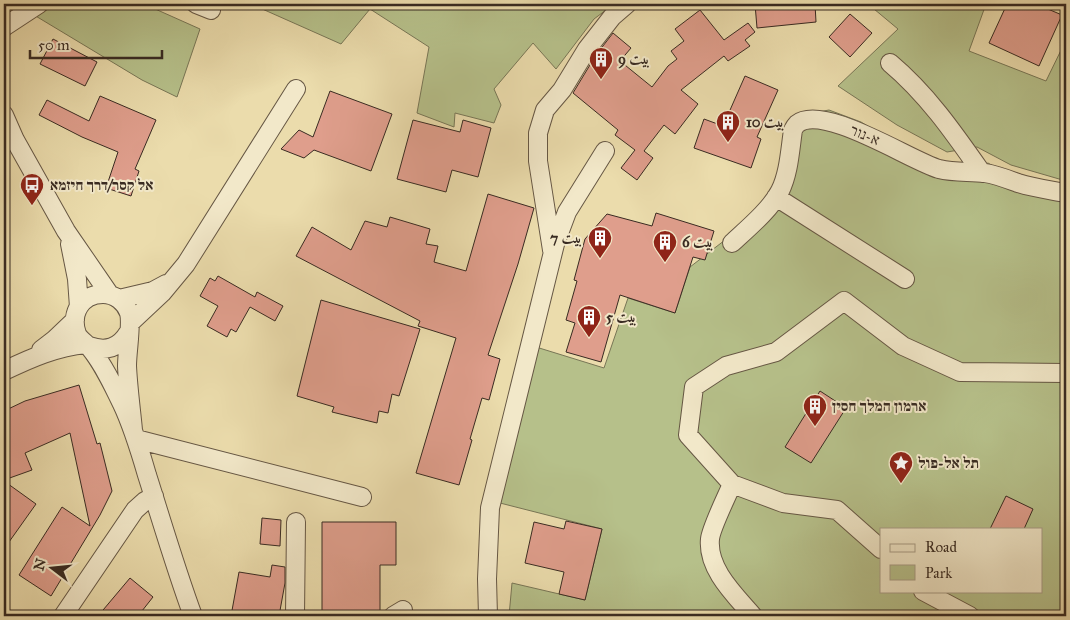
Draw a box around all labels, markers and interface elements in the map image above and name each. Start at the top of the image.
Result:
scale bar [30,28,162,60]
text: 50 m [38,36,70,54]
building icon: بيت 9 [588,46,614,80]
place label: بيت 9 [618,50,650,69]
building icon: بيت 10 [715,109,741,143]
place label: بيت 10 [746,113,784,131]
street label: א-נור [847,121,883,149]
bus stop icon: אל קסר/דרך חיזמא [19,172,45,206]
place label: אל קסר/דרך חיזמא [50,176,153,194]
building icon: بيت 7 [587,225,613,259]
place label: بيت 7 [550,229,582,247]
building icon: بيت 6 [652,229,678,263]
place label: بيت 6 [682,233,713,251]
building icon: بيت 5 [576,304,602,338]
place label: بيت 5 [606,308,637,326]
building icon: ארמון המלך חסין [802,393,828,427]
place label: ארמון המלך חסין [832,397,927,415]
place icon: תל אל-פול [888,450,914,484]
place label: תל אל-פול [918,454,979,472]
legend [880,528,1042,592]
text: Road [925,538,957,556]
north arrow [28,542,78,592]
text: N [30,556,50,573]
text: Park [925,564,952,582]

